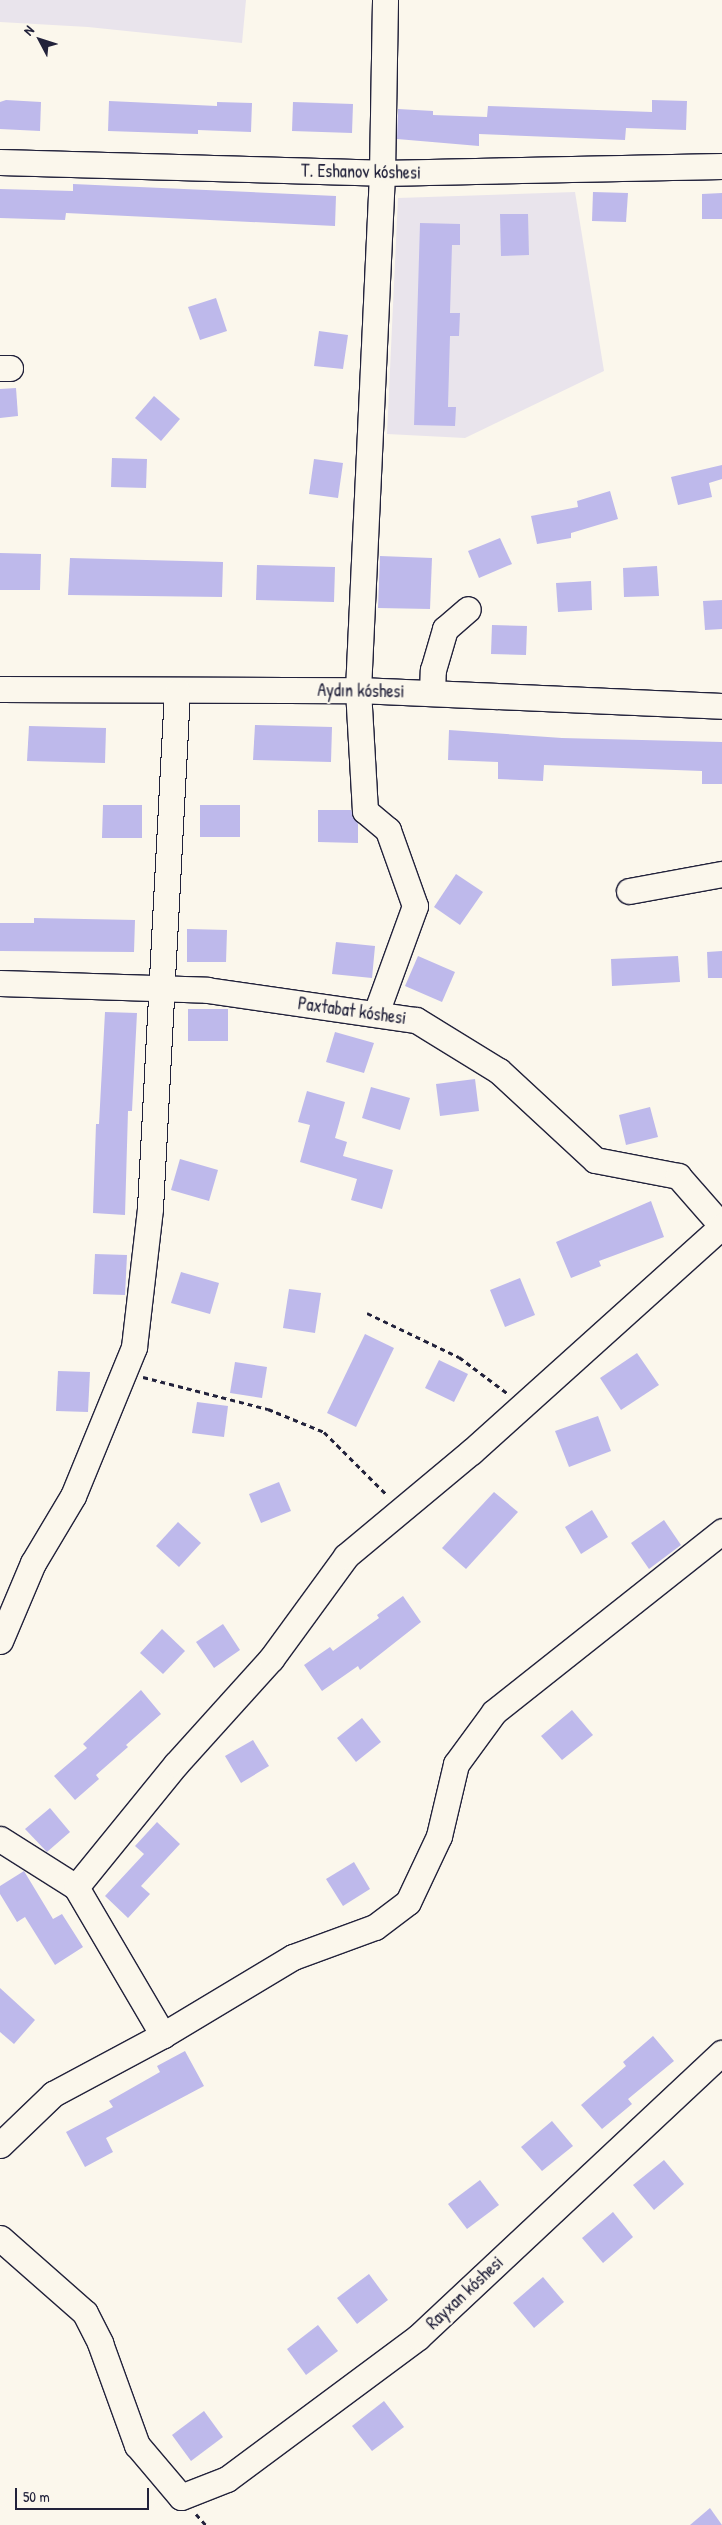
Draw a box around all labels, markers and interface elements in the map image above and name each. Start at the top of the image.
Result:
north arrow [15,15,65,65]
text: N [18,21,38,39]
street label: T. Eshanov kóshesi [301,160,421,184]
street label: Aydın kóshesi [317,679,405,703]
street label: Paxtabat kóshesi [296,993,408,1029]
street label: Rayxan kóshesi [422,2252,508,2334]
scale bar [18,2478,151,2510]
text: 50 m [23,2486,50,2507]

